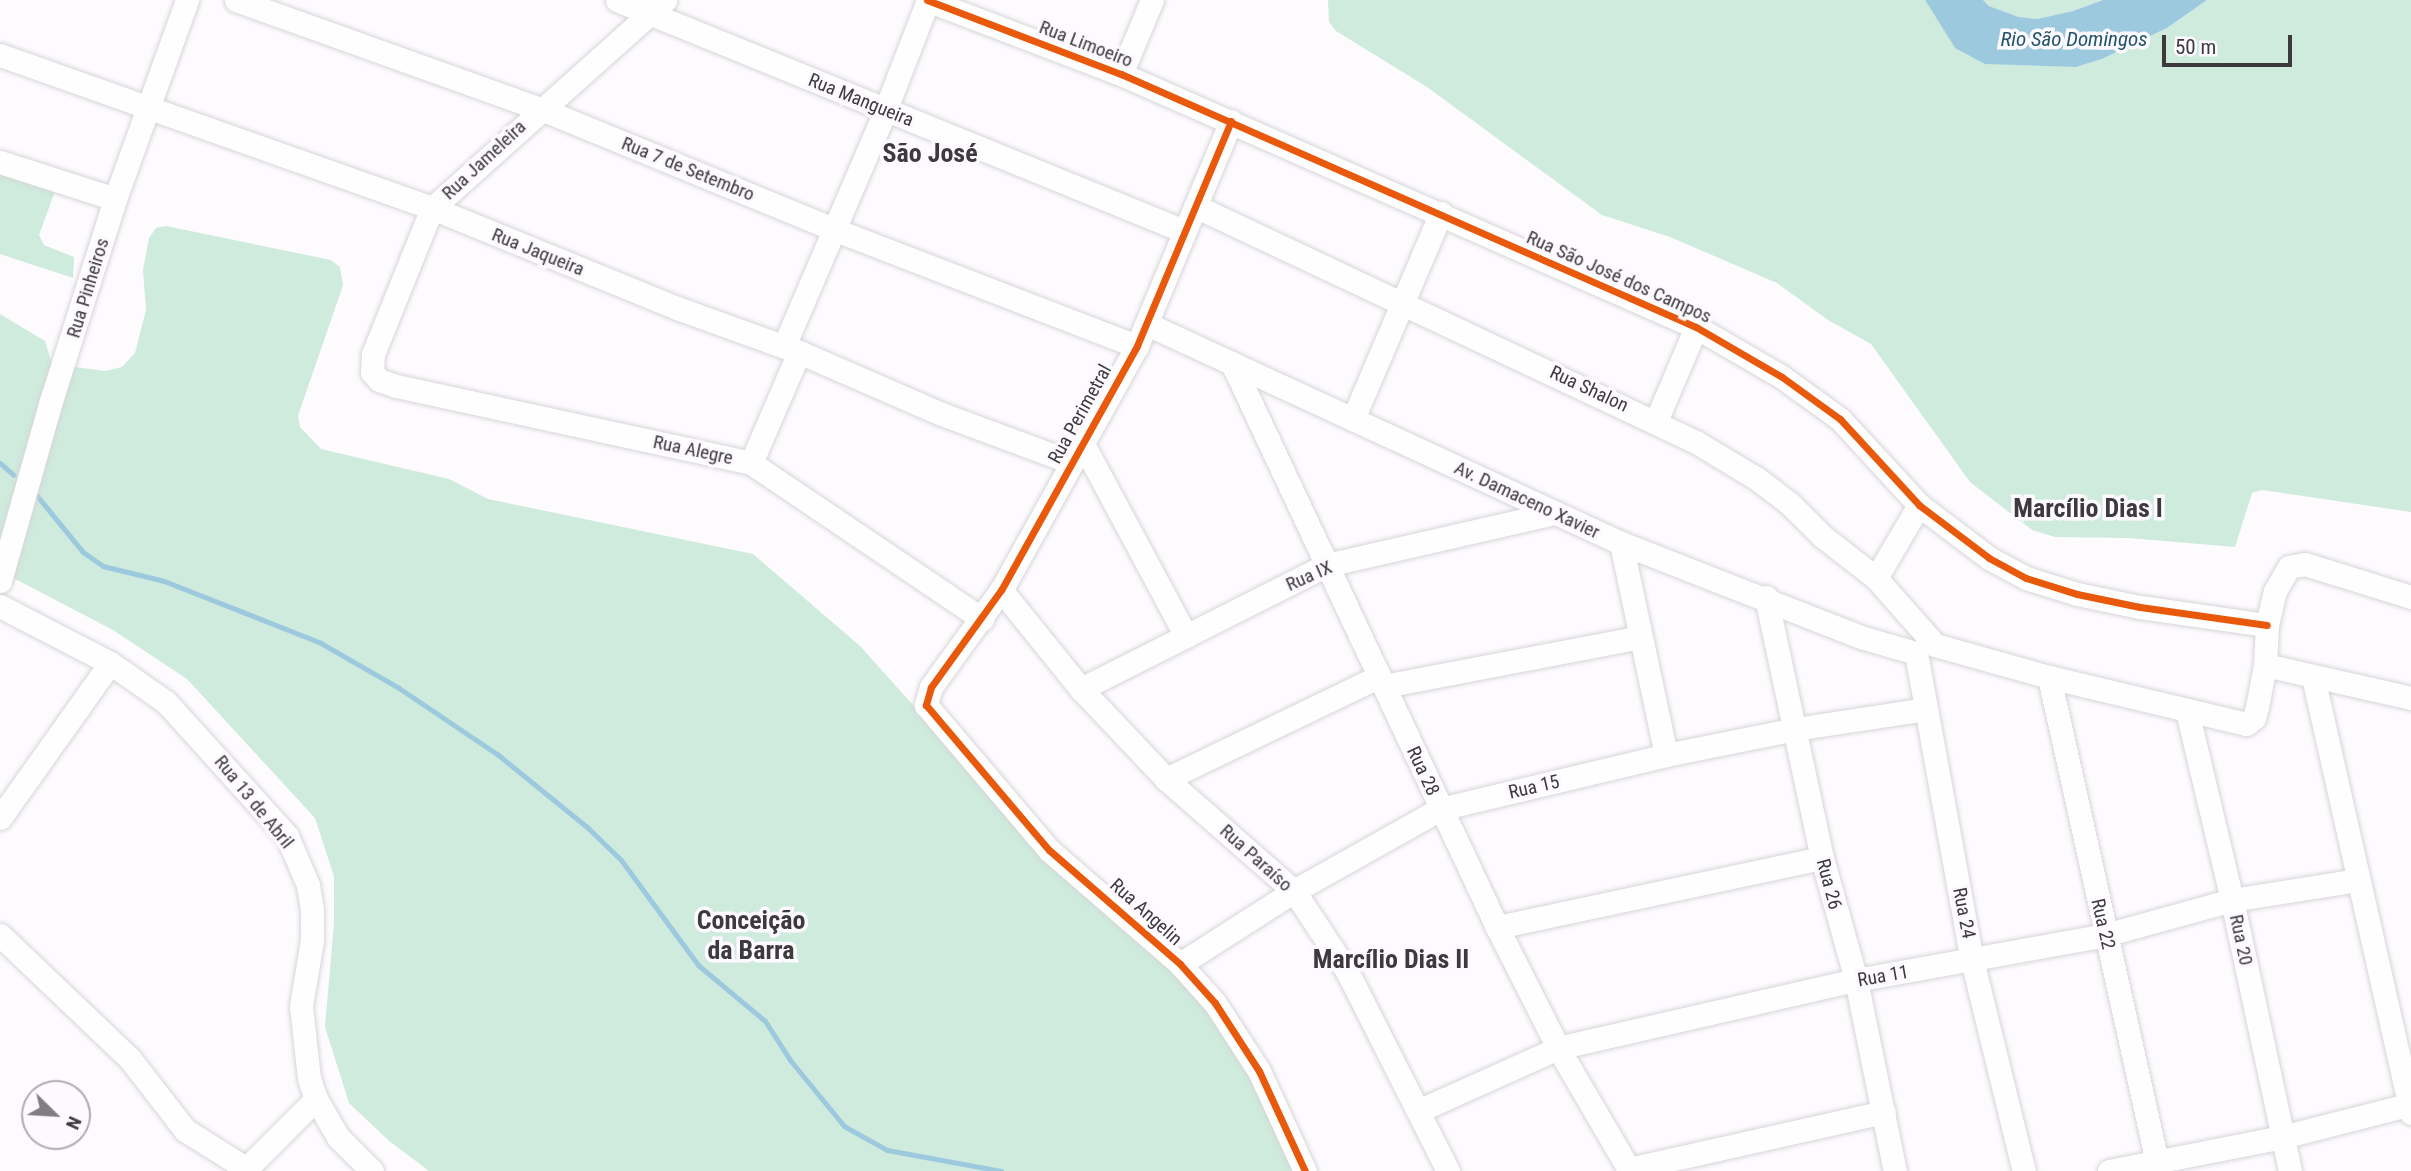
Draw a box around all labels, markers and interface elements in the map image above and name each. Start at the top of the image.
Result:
street label: Rua Limoeiro [1036,16,1136,72]
scale bar [2166,21,2296,65]
water label: Rio São Domingos [2000,26,2148,52]
text: 50 m [2175,35,2216,59]
street label: Rua Mangueira [805,69,917,131]
street label: Rua Jameleira [437,115,531,205]
street label: Rua 7 de Setembro [618,132,758,206]
district label: São José [882,138,978,170]
street label: Rua Jaqueira [489,223,587,281]
street label: Rua São José dos Campos [1523,226,1715,328]
street label: Rua Pinheiros [62,235,114,341]
street label: Rua Perimetral [1043,360,1117,468]
street label: Rua Shalon [1546,361,1632,417]
street label: Rua Alegre [651,430,735,470]
street label: Av. Damaceno Xavier [1451,456,1603,544]
district label: Marcílio Dias I [2013,493,2163,525]
street label: Rua IX [1282,556,1336,596]
street label: Rua 28 [1402,743,1444,799]
street label: Rua 13 de Abril [209,751,299,853]
street label: Rua 15 [1506,770,1562,804]
street label: Rua Paraíso [1215,820,1297,896]
street label: Rua 26 [1811,856,1847,912]
street label: Rua Angelin [1105,874,1187,950]
street label: Rua 24 [1948,886,1980,940]
street label: Rua 22 [2086,896,2120,952]
district label: Conceição da Barra [697,905,805,967]
street label: Rua 20 [2224,912,2258,968]
district label: Marcílio Dias II [1313,944,1469,976]
street label: Rua 11 [1856,960,1910,992]
north arrow [21,1080,91,1150]
text: N [61,1113,87,1133]

